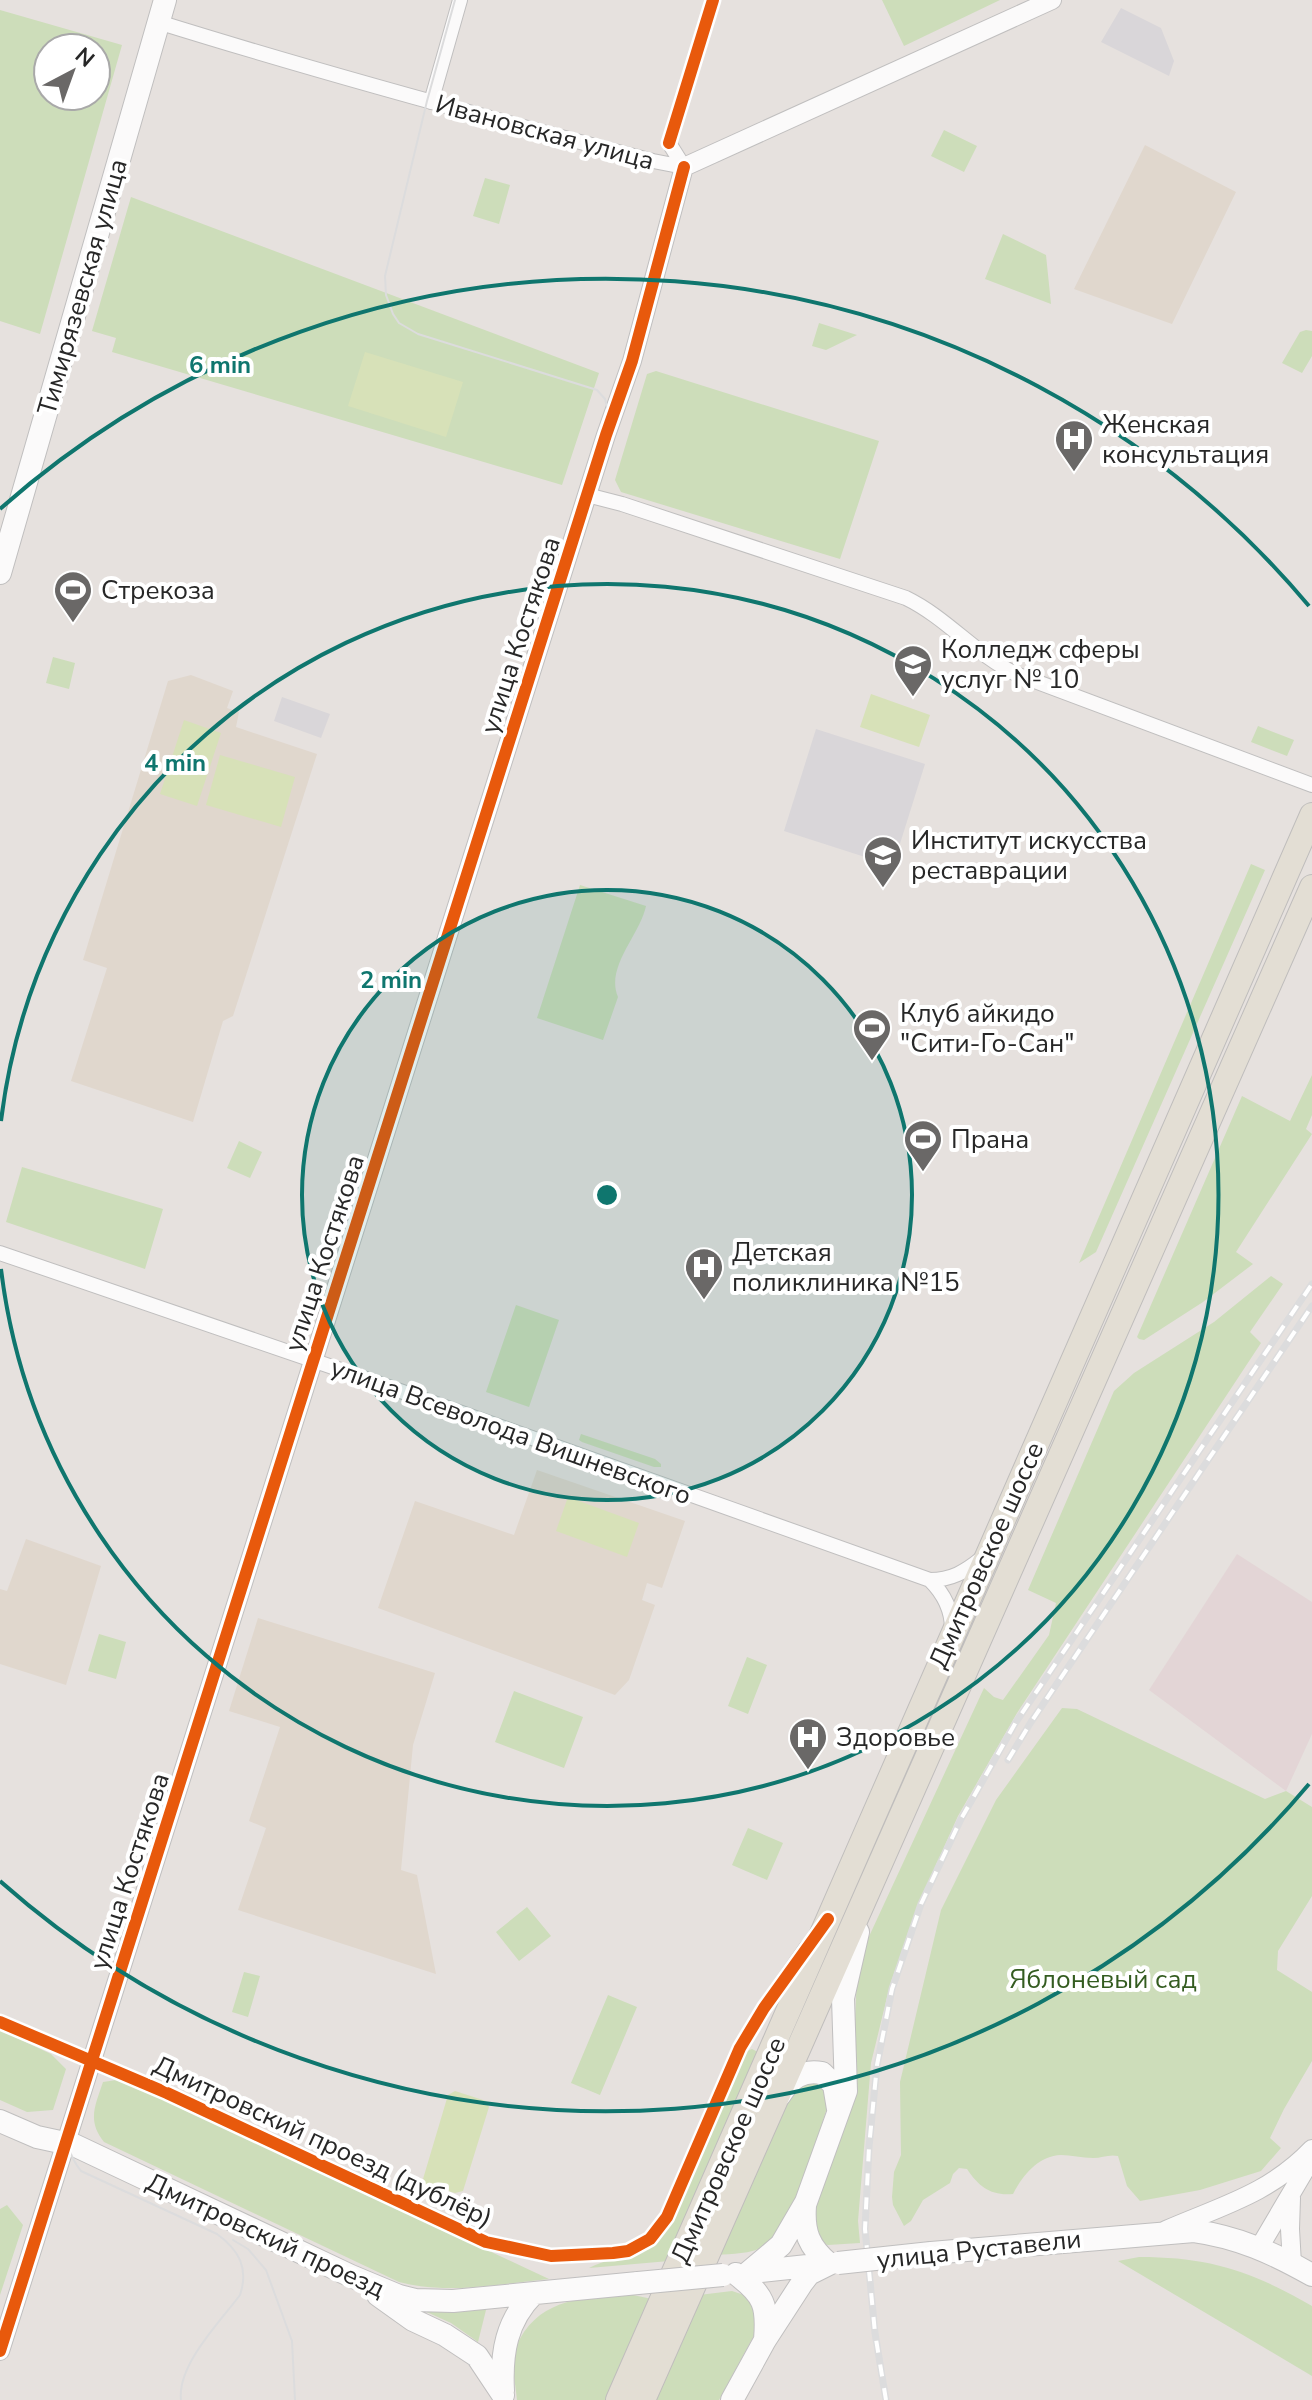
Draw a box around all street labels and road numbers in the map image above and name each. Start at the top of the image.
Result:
street label: Ивановская улица [432,86,658,178]
street label: Тимирязевская улица [29,155,136,419]
street label: улица Костякова [472,532,569,738]
street label: улица Костякова [276,1150,373,1356]
street label: улица Всеволода Вишневского [326,1350,696,1513]
street label: Дмитровское шоссе [921,1437,1052,1674]
street label: улица Костякова [81,1768,178,1974]
street label: Дмитровское шоссе [663,2032,794,2269]
street label: Дмитровский проезд (дублёр) [148,2047,498,2236]
street label: Дмитровский проезд [141,2165,391,2306]
street label: улица Руставели [875,2221,1083,2278]

